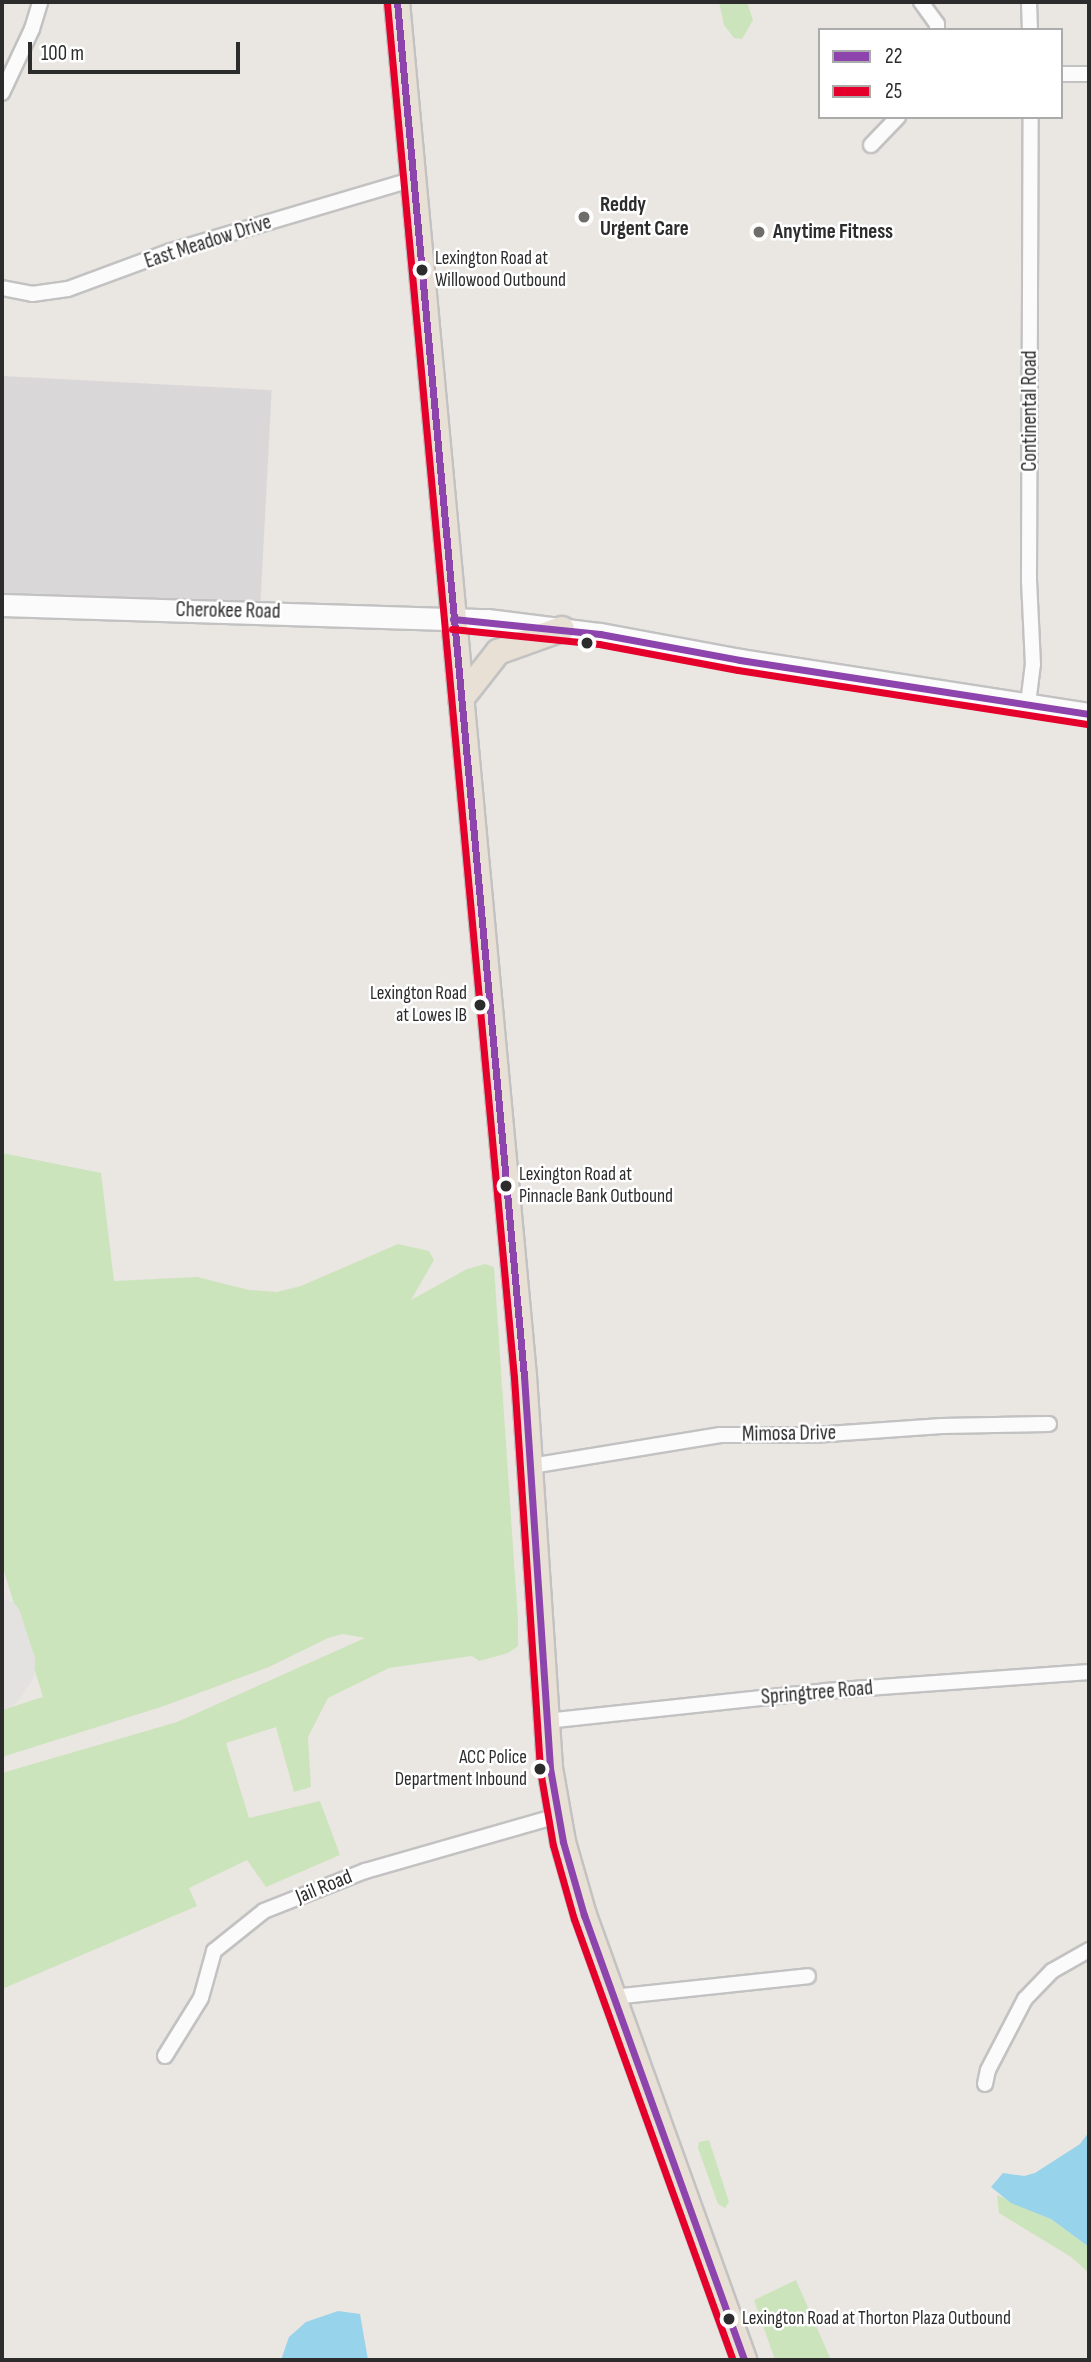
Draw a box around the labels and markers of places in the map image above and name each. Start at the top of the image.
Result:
place label: Reddy Urgent Care [600,192,689,242]
marker: Reddy Urgent Care [574,207,594,227]
place label: Anytime Fitness [773,219,893,245]
marker: Anytime Fitness [751,224,767,240]
place label: Lexington Road at Willowood Outbound [435,248,566,292]
marker: Lexington Road at Willowood Outbound [415,263,429,277]
unlabelled marker [580,636,594,650]
place label: Lexington Road at Lowes IB [370,983,467,1027]
marker: Lexington Road at Lowes IB [473,998,487,1012]
place label: Lexington Road at Pinnacle Bank Outbound [519,1164,673,1208]
marker: Lexington Road at Pinnacle Bank Outbound [499,1179,513,1193]
place label: ACC Police Department Inbound [395,1747,527,1791]
marker: ACC Police Department Inbound [533,1762,547,1776]
place label: Lexington Road at Thorton Plaza Outbound [742,2308,1011,2330]
marker: Lexington Road at Thorton Plaza Outbound [722,2312,736,2326]

